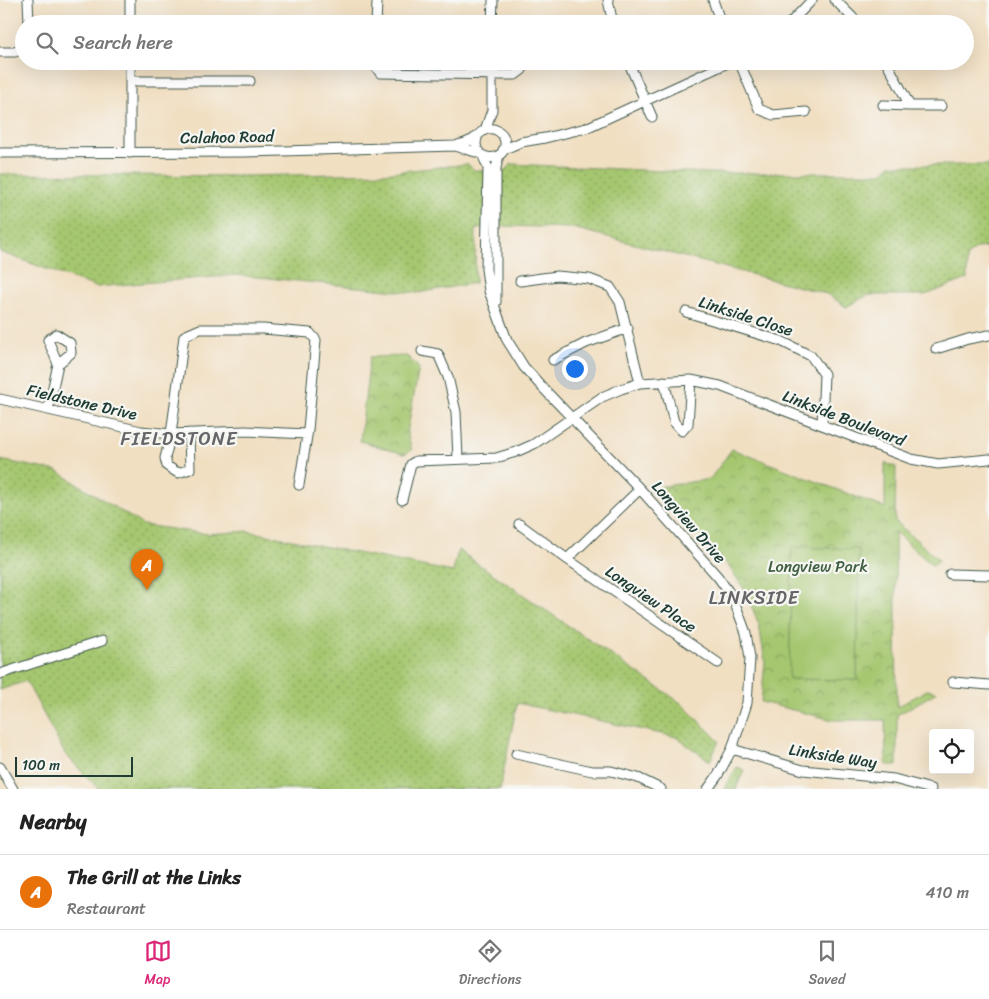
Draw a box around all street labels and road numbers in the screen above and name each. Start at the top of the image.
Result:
street label: Calahoo Road [180,122,276,152]
street label: Linkside Close [695,287,797,345]
street label: Fieldstone Drive [24,375,140,429]
street label: Linkside Boulevard [778,381,911,455]
street label: Longview Drive [644,474,734,570]
street label: Longview Place [599,557,703,641]
street label: Linkside Way [787,735,880,777]

